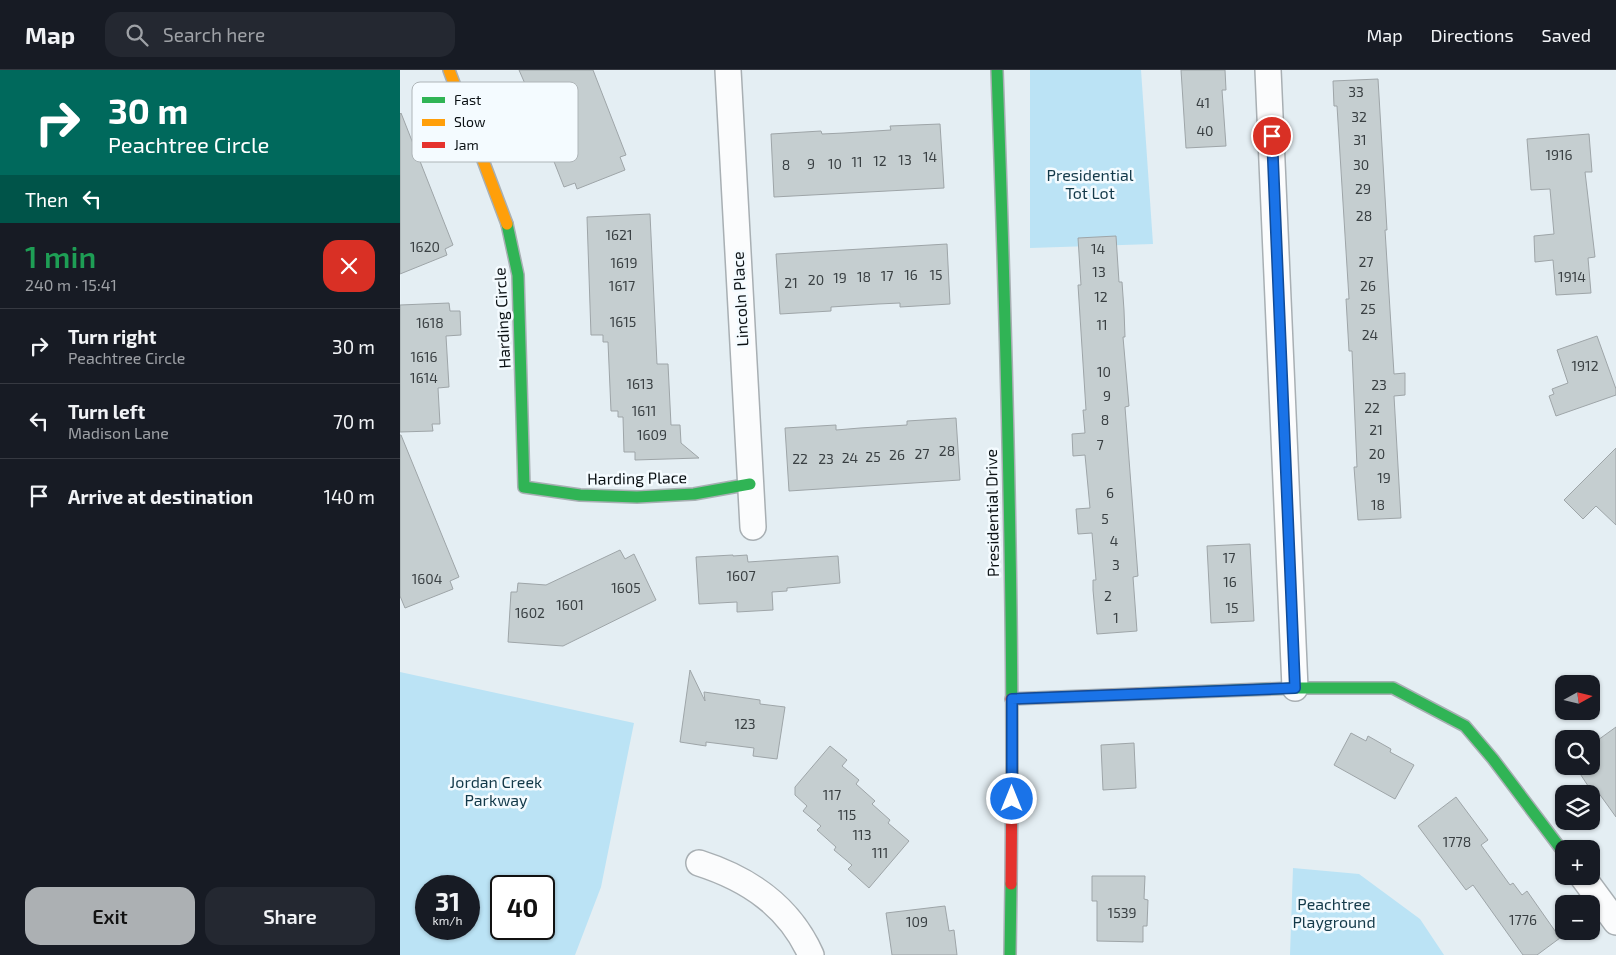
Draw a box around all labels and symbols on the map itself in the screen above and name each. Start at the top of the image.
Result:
legend [412,82,578,162]
house number: 33 [1348,83,1364,100]
text: Fast [454,91,481,108]
house number: 41 [1196,94,1210,111]
house number: 32 [1351,108,1367,125]
text: Slow [454,113,486,130]
pin [1251,115,1293,157]
house number: 40 [1196,122,1214,139]
house number: 31 [1353,131,1367,148]
text: Jam [454,136,479,153]
house number: 1916 [1545,146,1573,163]
house number: 14 [923,148,937,165]
house number: 13 [898,151,912,168]
house number: 12 [873,152,887,169]
house number: 11 [851,153,863,170]
house number: 9 [807,155,815,172]
house number: 10 [828,155,842,172]
house number: 8 [782,156,790,173]
house number: 30 [1353,156,1369,173]
park label: Presidential Tot Lot [1047,165,1134,202]
house number: 29 [1355,180,1371,197]
house number: 28 [1356,207,1372,224]
house number: 1621 [605,226,633,243]
house number: 1620 [410,238,440,255]
house number: 14 [1091,240,1105,257]
street label: Lincoln Place [728,251,751,347]
house number: 27 [1358,253,1374,270]
house number: 1619 [610,254,638,271]
house number: 13 [1092,263,1106,280]
house number: 16 [904,266,918,283]
house number: 15 [929,266,943,283]
street label: Harding Circle [489,267,514,369]
house number: 17 [881,267,893,284]
house number: 18 [857,268,871,285]
house number: 1914 [1558,268,1586,285]
house number: 19 [833,269,847,286]
house number: 20 [808,271,824,288]
house number: 21 [784,274,798,291]
house number: 1617 [609,277,635,294]
house number: 26 [1360,277,1376,294]
house number: 12 [1094,288,1108,305]
house number: 25 [1360,300,1376,317]
house number: 1615 [610,313,636,330]
house number: 1618 [416,314,444,331]
house number: 11 [1096,316,1108,333]
house number: 24 [1362,326,1378,343]
house number: 1616 [410,348,438,365]
house number: 1912 [1571,357,1599,374]
house number: 10 [1097,363,1111,380]
house number: 1614 [410,369,438,386]
house number: 1613 [627,375,653,392]
house number: 23 [1371,376,1387,393]
house number: 9 [1103,387,1111,404]
house number: 22 [1364,399,1380,416]
house number: 1611 [632,402,656,419]
house number: 8 [1101,411,1109,428]
house number: 21 [1369,421,1383,438]
house number: 1609 [637,426,667,443]
house number: 7 [1096,436,1104,453]
house number: 28 [939,442,955,459]
house number: 27 [914,445,930,462]
house number: 20 [1369,445,1385,462]
house number: 26 [889,446,905,463]
house number: 25 [865,448,881,465]
house number: 24 [842,449,858,466]
street label: Presidential Drive [981,449,1002,577]
house number: 22 [792,450,808,467]
house number: 23 [818,450,834,467]
street label: Harding Place [587,467,687,488]
house number: 19 [1377,469,1391,486]
house number: 6 [1106,484,1114,501]
house number: 18 [1371,496,1385,513]
house number: 5 [1101,510,1109,527]
house number: 4 [1110,532,1118,549]
house number: 17 [1223,549,1235,566]
house number: 3 [1112,556,1120,573]
house number: 1607 [726,567,756,584]
house number: 1604 [412,570,442,587]
house number: 16 [1223,573,1237,590]
house number: 1605 [611,579,641,596]
house number: 2 [1104,587,1112,604]
house number: 1601 [556,596,584,613]
house number: 15 [1225,599,1239,616]
house number: 1602 [515,604,545,621]
house number: 1 [1113,609,1119,626]
north arrow [1555,675,1600,720]
house number: 123 [734,715,756,732]
park label: Jordan Creek Parkway [450,772,542,809]
position arrow [985,772,1037,824]
house number: 117 [823,786,841,803]
house number: 115 [838,806,856,823]
house number: 113 [853,826,871,843]
house number: 1778 [1443,833,1471,850]
house number: 111 [872,844,888,861]
speed limit sign: 40 [490,875,555,940]
park label: Peachtree Playground [1292,894,1376,931]
house number: 1539 [1108,904,1136,921]
house number: 1776 [1509,911,1537,928]
house number: 109 [906,913,928,930]

